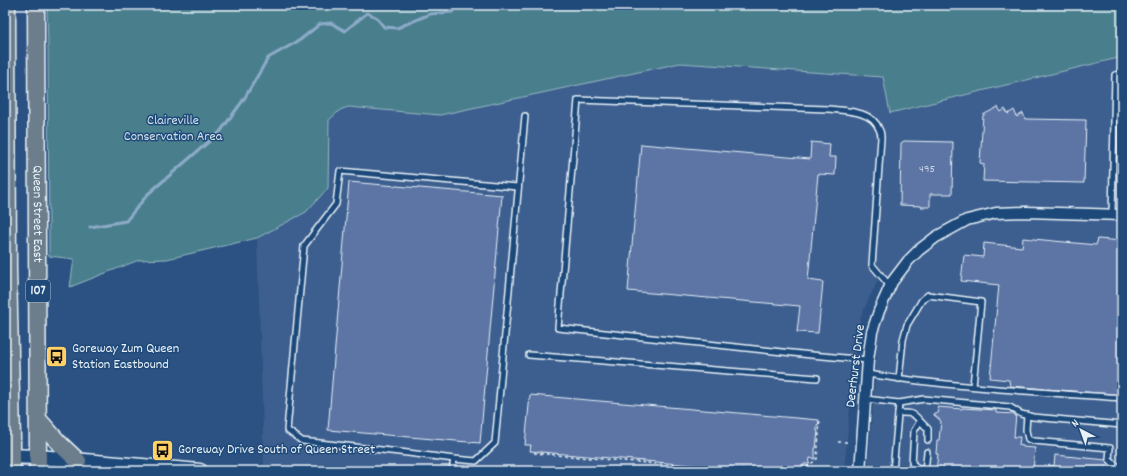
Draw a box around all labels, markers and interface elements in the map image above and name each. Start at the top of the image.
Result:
park label: Claireville Conservation Area [124,111,223,147]
house number: 495 [919,161,935,178]
street label: Queen Street East [27,165,47,263]
road number: 107 [26,280,50,302]
street label: Deerhurst Drive [841,323,871,409]
place label: Goreway Zum Queen Station Eastbound [72,339,179,375]
bus stop icon: Goreway Zum Queen Station Eastbound [44,344,70,370]
north arrow [1061,410,1101,450]
text: N [1068,416,1083,432]
bus stop icon: Goreway Drive South of Queen Street [150,437,176,463]
place label: Goreway Drive South of Queen Street [178,440,375,460]

